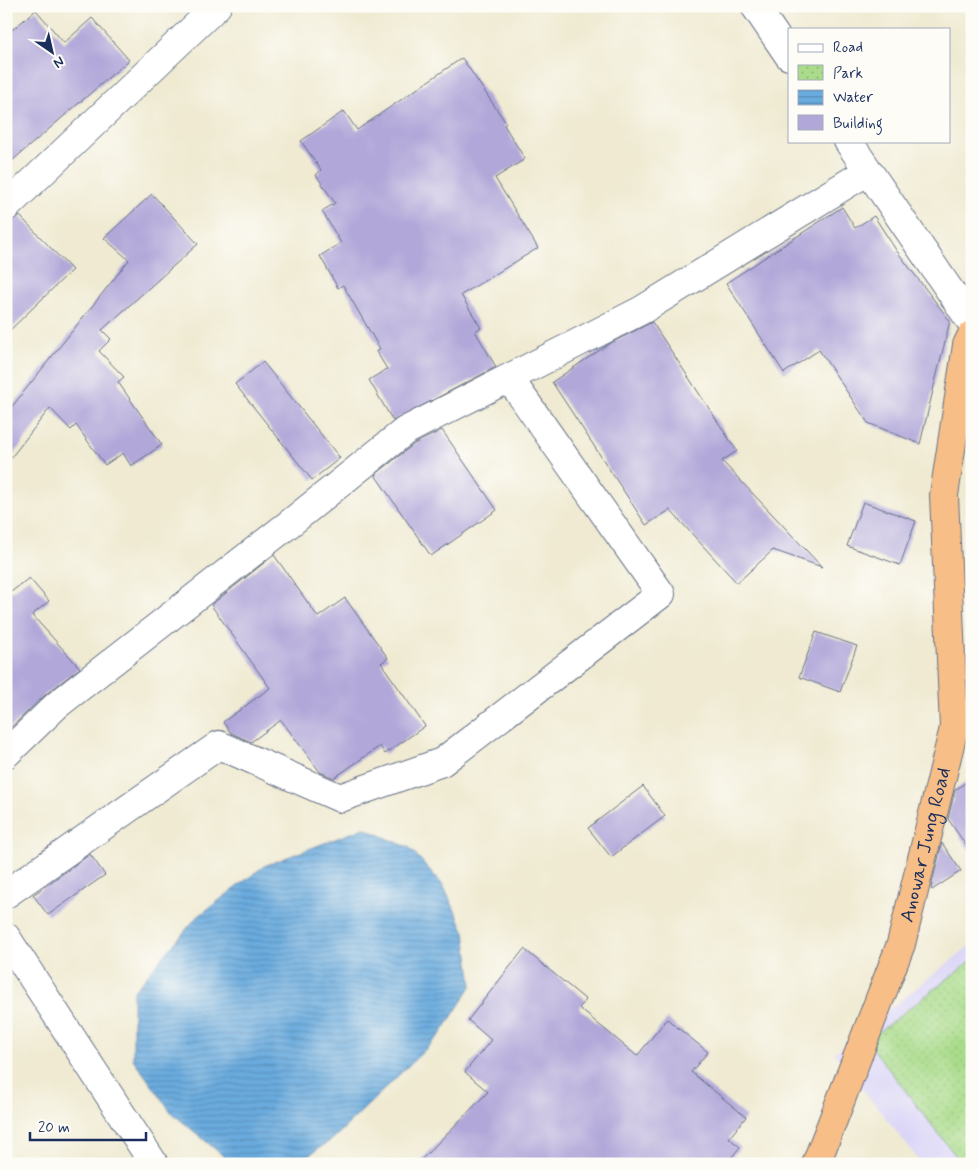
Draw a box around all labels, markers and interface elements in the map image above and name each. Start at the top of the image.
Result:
north arrow [28,28,78,78]
legend [788,28,950,142]
text: Road [833,38,863,58]
text: N [50,52,68,72]
text: Park [833,64,863,84]
text: Water [833,88,873,108]
text: Building [833,114,883,135]
street label: Anowar Jung Road [893,765,957,925]
scale bar [30,1110,146,1142]
text: 20 m [38,1118,70,1138]

